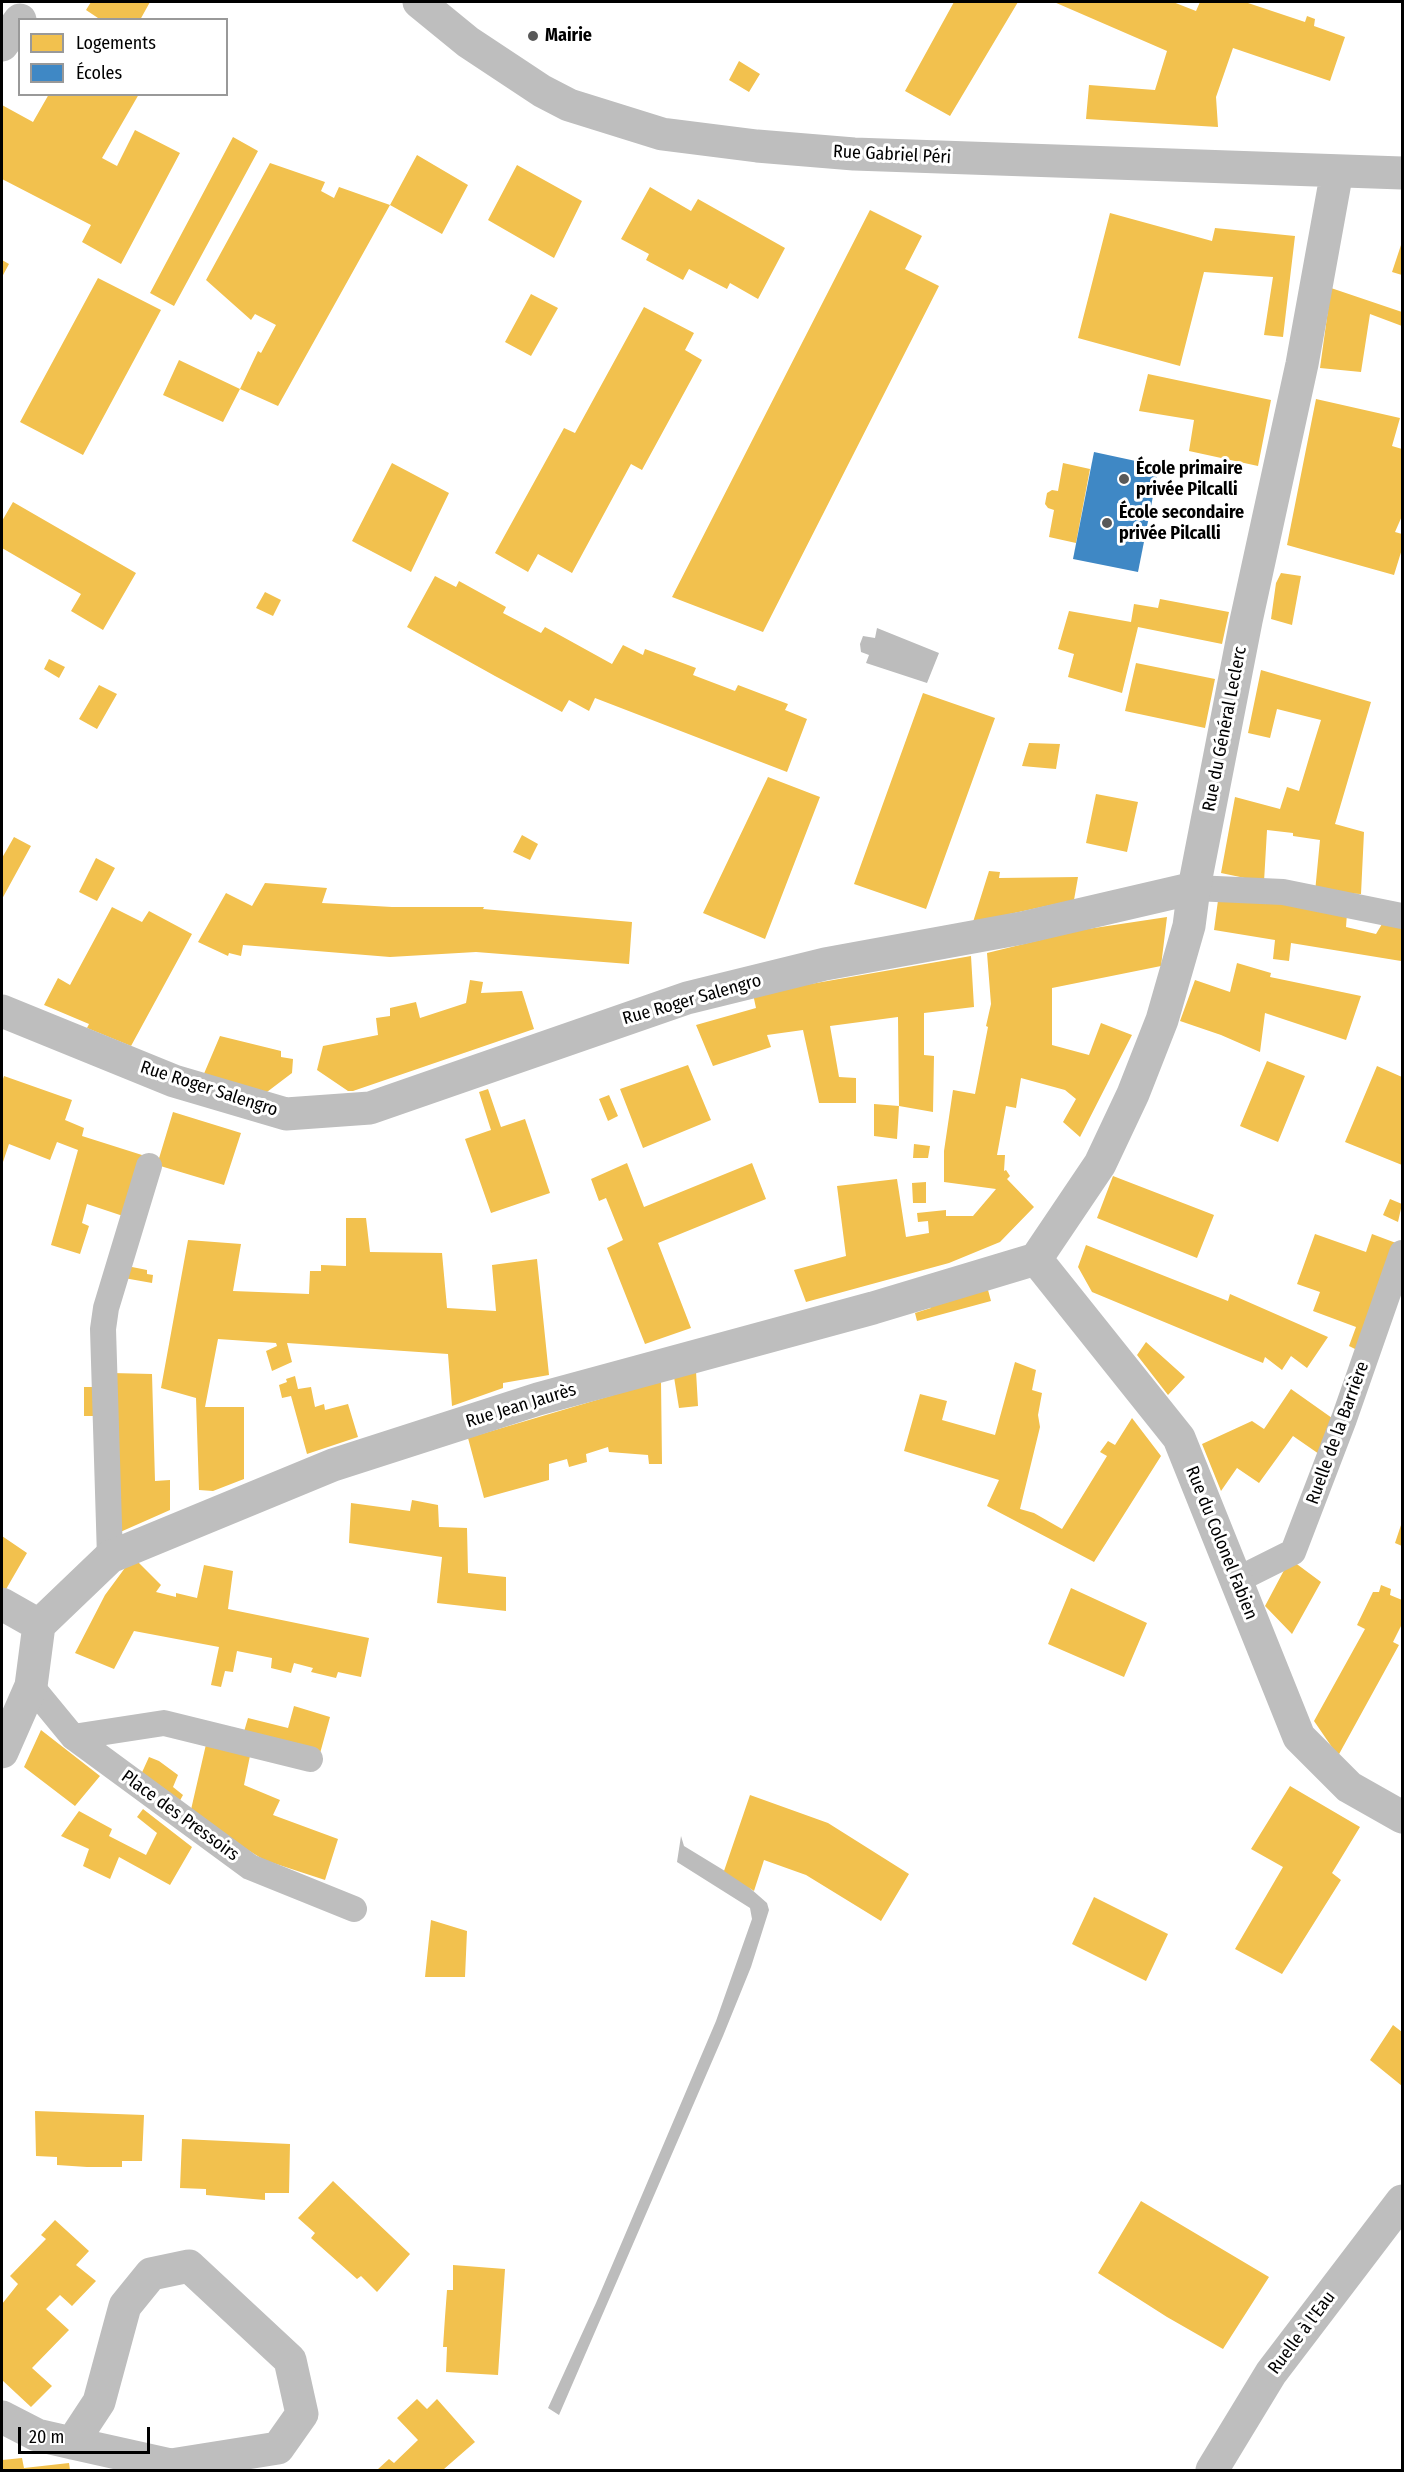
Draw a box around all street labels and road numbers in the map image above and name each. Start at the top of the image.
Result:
street label: Rue Gabriel Péri [832,141,952,169]
street label: Rue du Général Leclerc [1198,645,1252,813]
street label: Rue Roger Salengro [620,970,764,1030]
street label: Rue Roger Salengro [138,1057,280,1121]
street label: Ruelle de la Barrière [1302,1359,1374,1507]
street label: Rue Jean Jaurès [463,1379,579,1433]
street label: Rue du Colonel Fabien [1180,1463,1262,1623]
street label: Place des Pressoirs [117,1766,243,1866]
street label: Ruelle à l'Eau [1264,2287,1340,2379]

